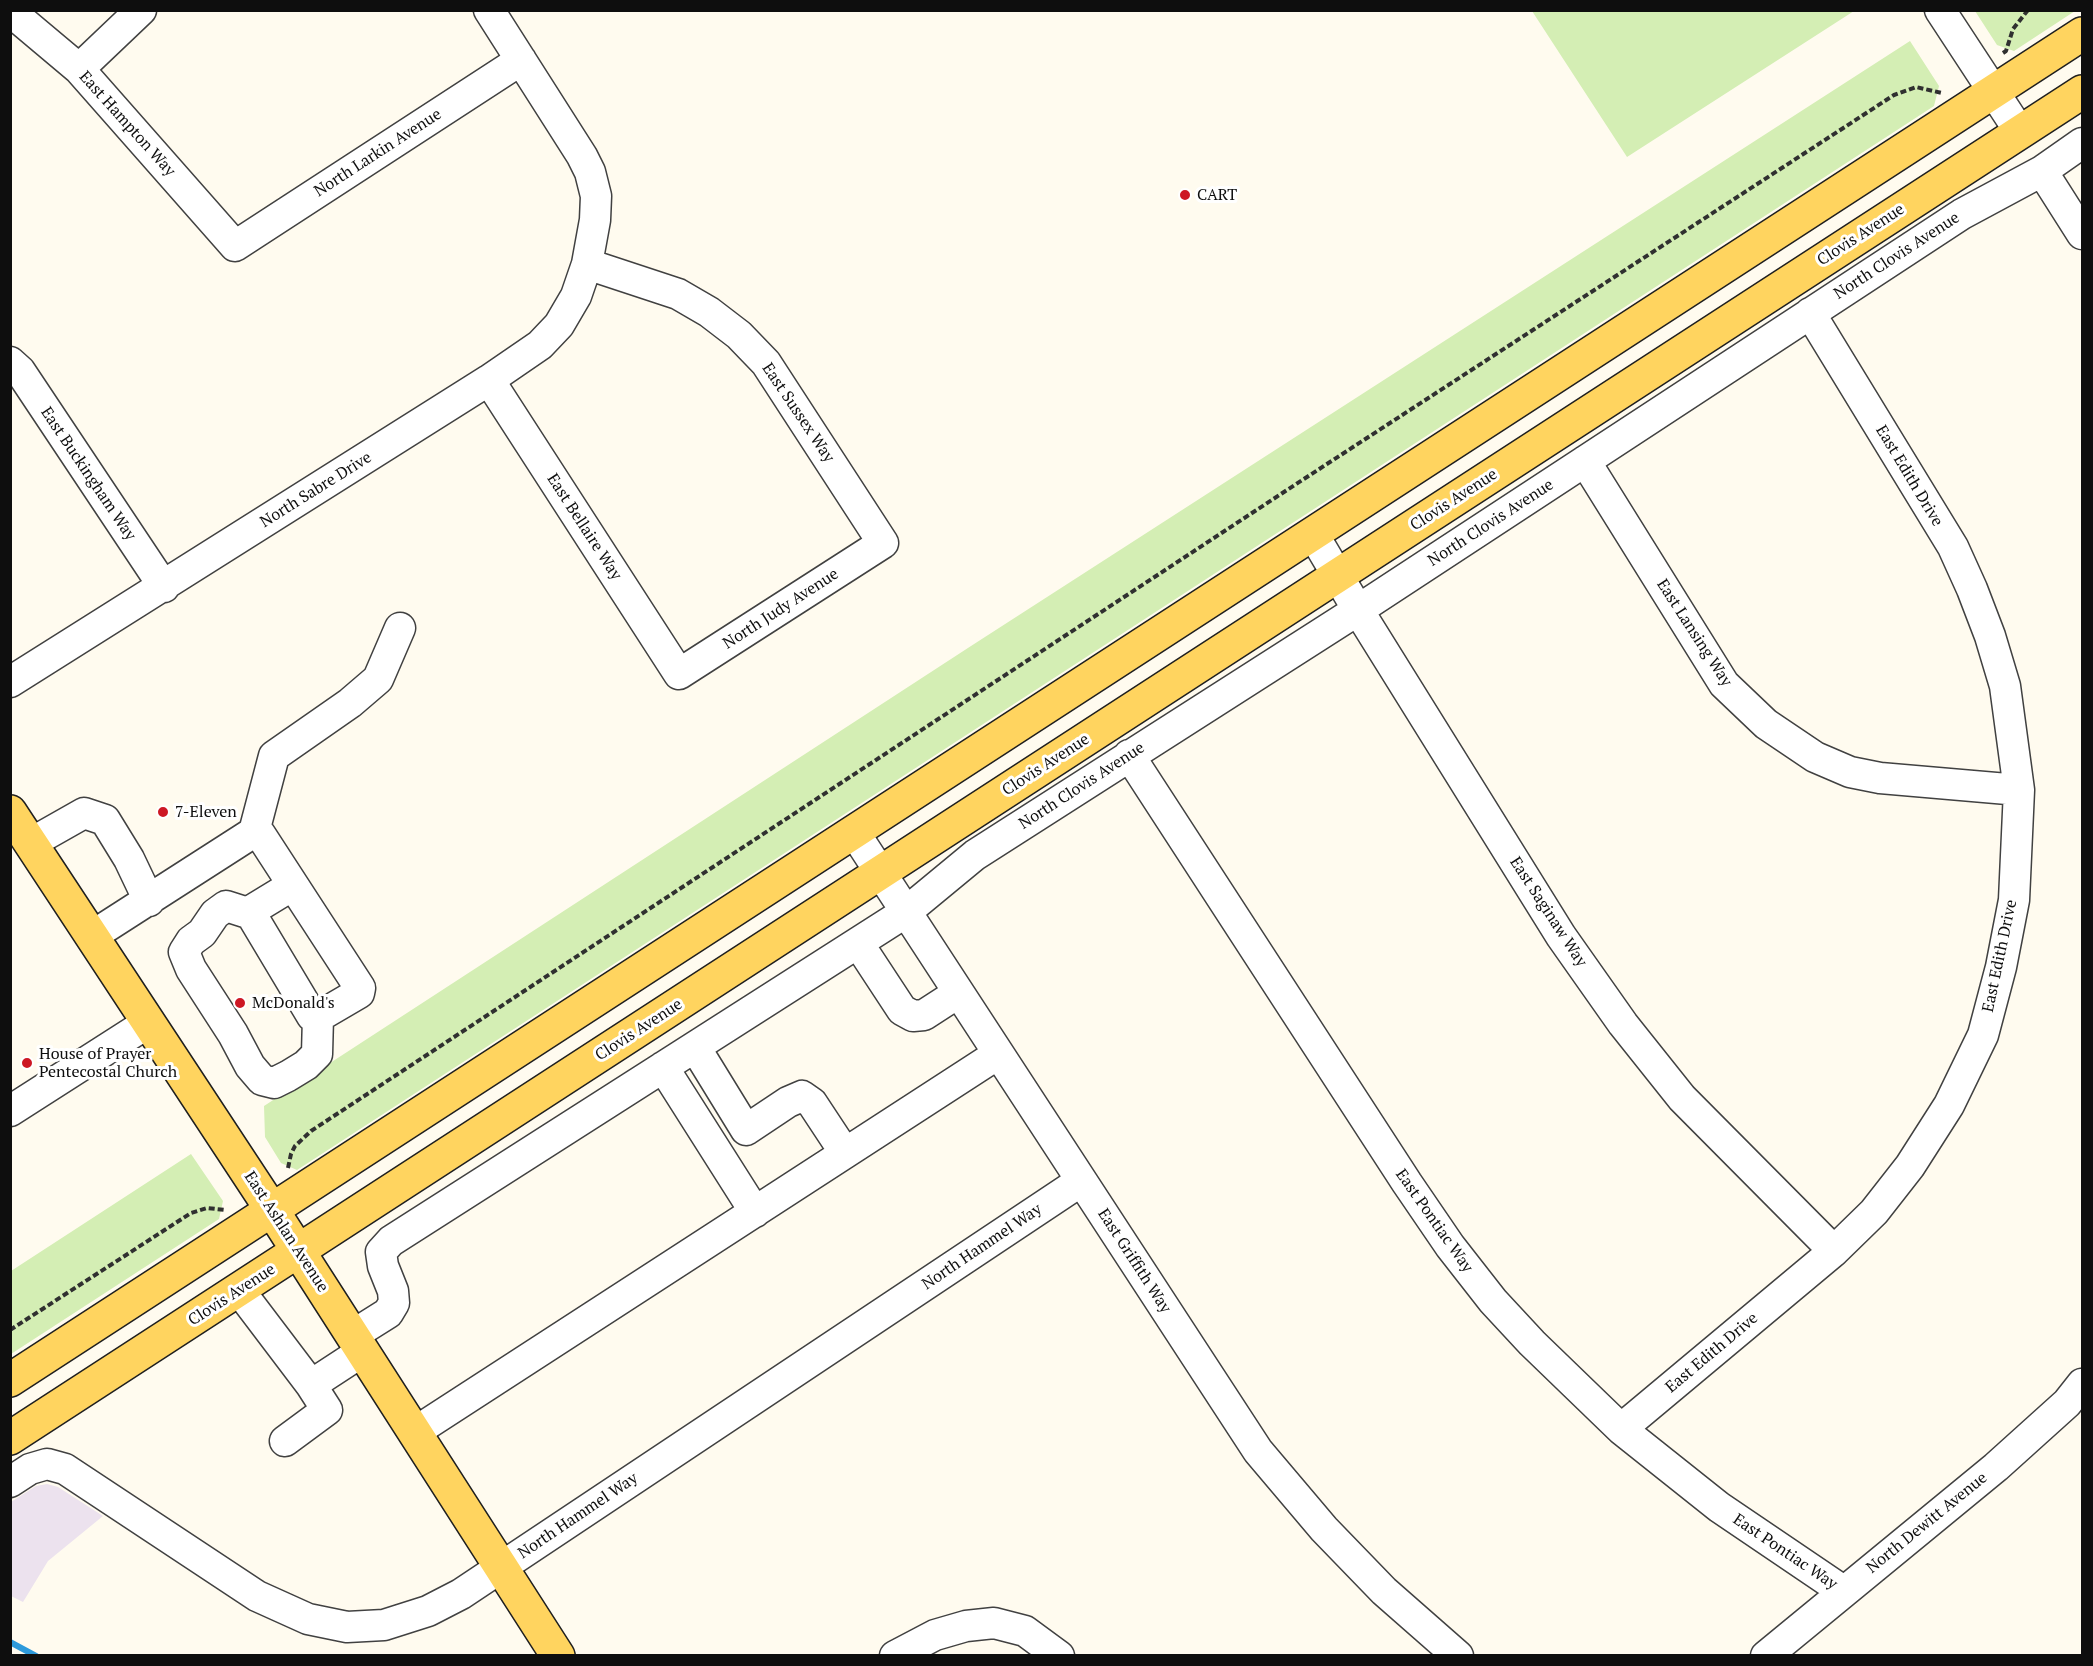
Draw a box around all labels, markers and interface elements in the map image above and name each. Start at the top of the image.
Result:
street label: East Hampton Way [75,67,179,181]
street label: North Larkin Avenue [311,105,445,201]
place label: CART [1197,185,1237,205]
marker: CART [1178,188,1192,202]
street label: Clovis Avenue [1814,200,1908,270]
street label: North Clovis Avenue [1831,208,1963,304]
street label: East Sussex Way [758,360,838,466]
street label: East Buckingham Way [36,404,140,544]
street label: East Edith Drive [1871,422,1947,530]
street label: North Sabre Drive [257,448,375,532]
street label: Clovis Avenue [1407,465,1501,535]
street label: East Bellaire Way [543,470,625,584]
street label: North Clovis Avenue [1425,475,1557,571]
street label: North Judy Avenue [720,565,842,653]
street label: East Lansing Way [1652,576,1736,690]
street label: Clovis Avenue [999,730,1093,800]
street label: North Clovis Avenue [1016,738,1148,834]
place label: 7-Eleven [175,802,237,822]
marker: 7-Eleven [156,805,170,819]
street label: East Saginaw Way [1505,853,1591,971]
street label: East Edith Drive [1979,898,2021,1014]
place label: McDonald's [252,993,335,1013]
street label: Clovis Avenue [592,995,686,1065]
marker: McDonald's [233,996,247,1010]
place label: House of Prayer Pentecostal Church [39,1044,177,1082]
marker: House of Prayer Pentecostal Church [20,1056,34,1070]
street label: East Pontiac Way [1391,1166,1477,1276]
street label: East Ashlan Avenue [240,1168,332,1296]
street label: North Hammel Way [919,1200,1045,1294]
street label: East Griffith Way [1093,1205,1175,1317]
street label: Clovis Avenue [185,1260,279,1330]
street label: East Edith Drive [1662,1309,1762,1397]
street label: North Dewitt Avenue [1863,1468,1991,1578]
street label: North Hammel Way [515,1469,641,1563]
street label: East Pontiac Way [1729,1510,1841,1594]

